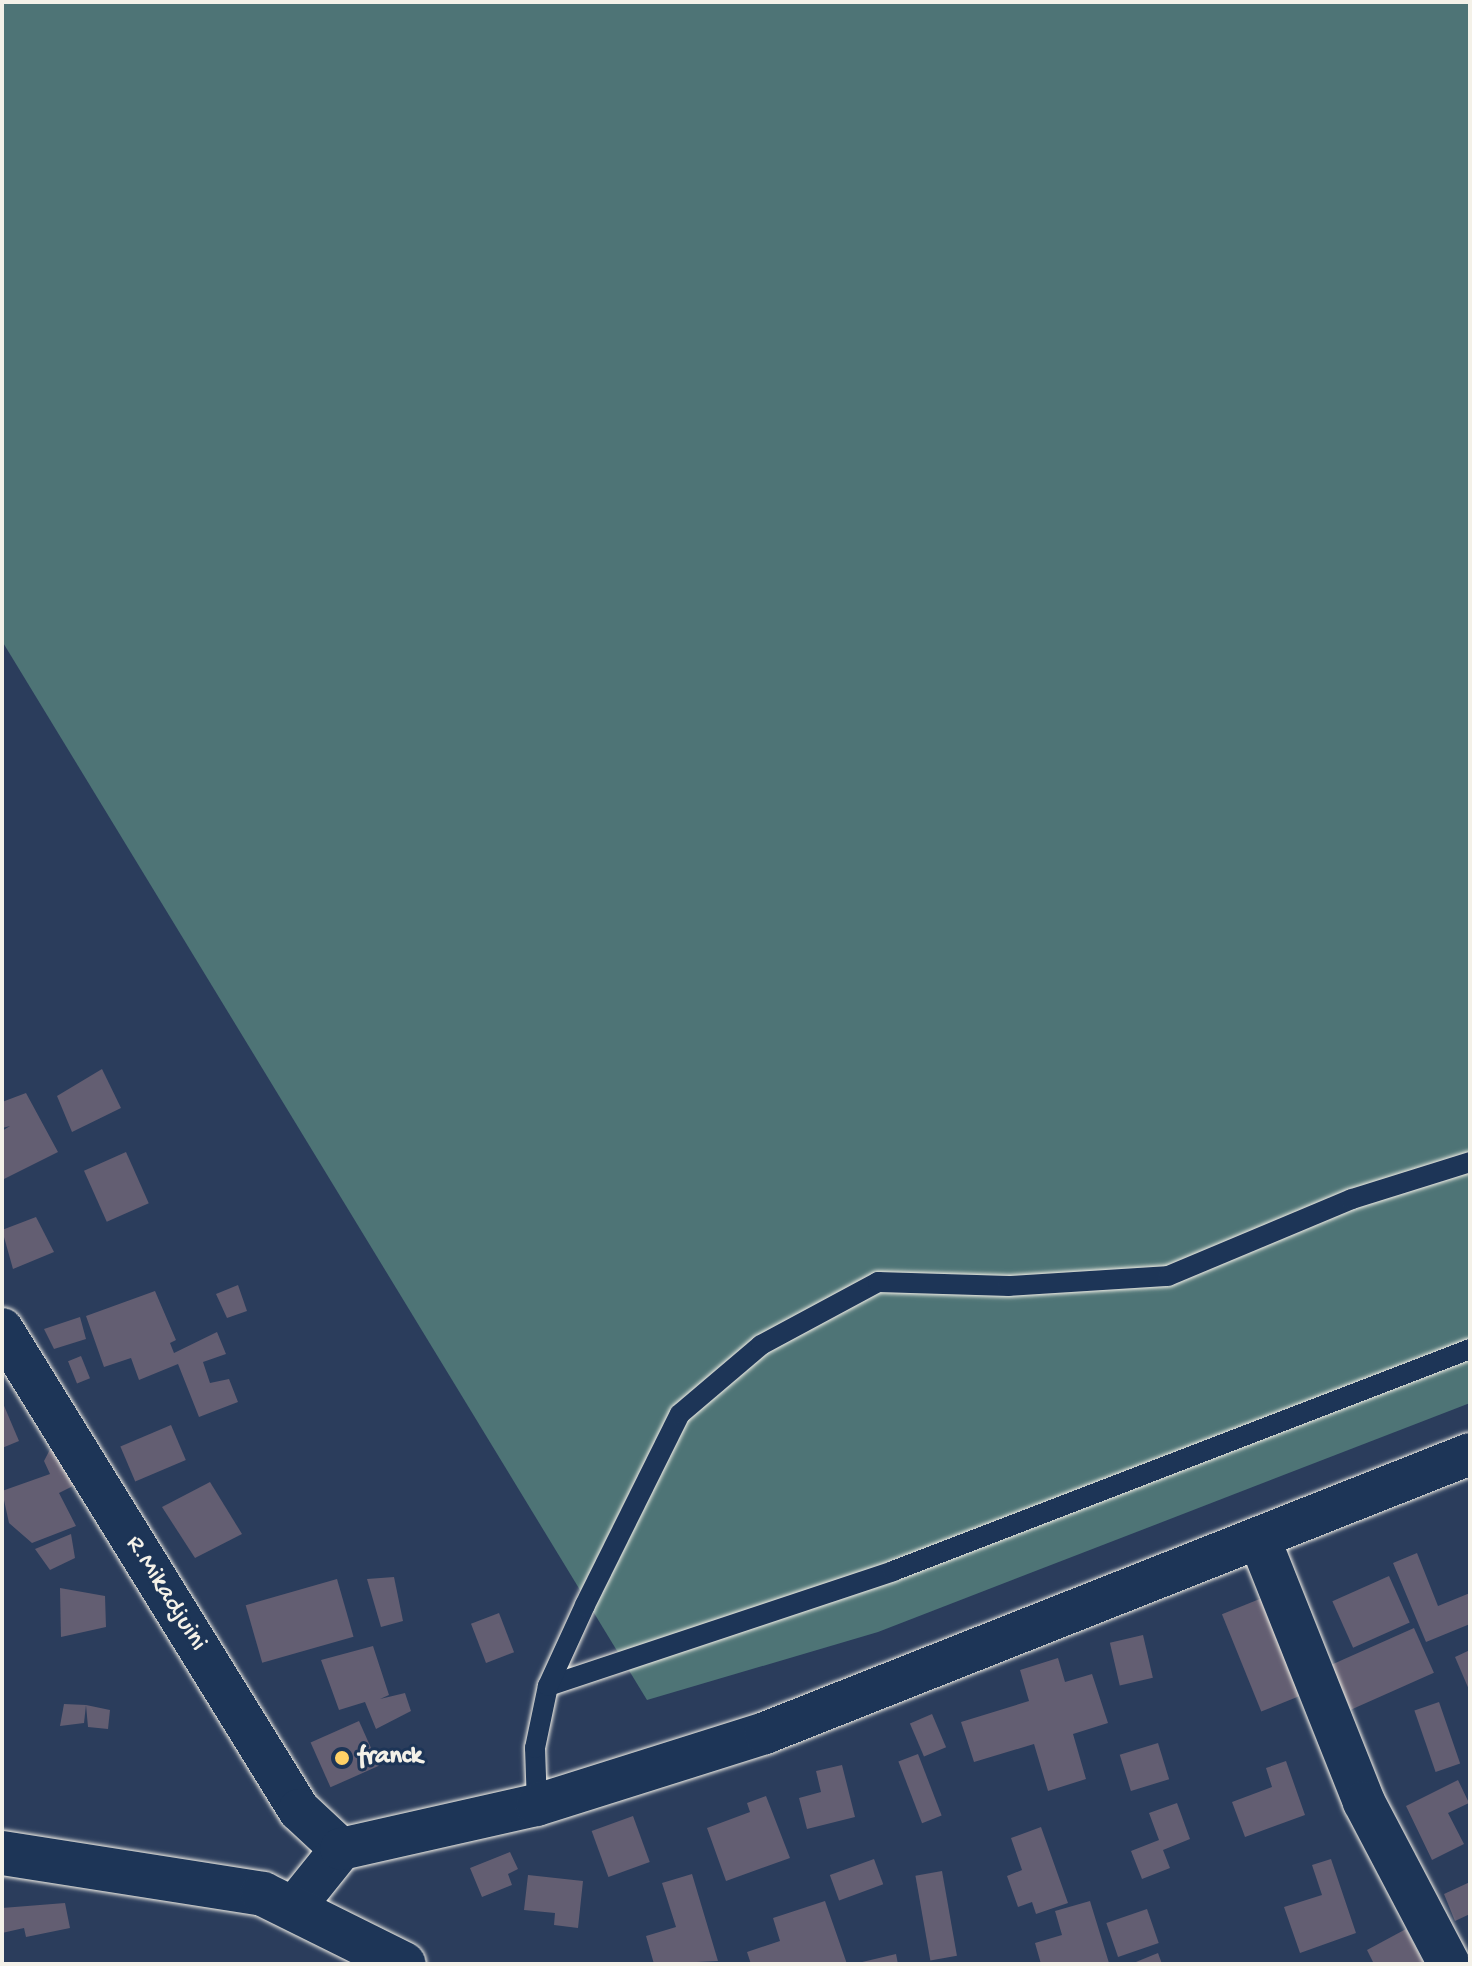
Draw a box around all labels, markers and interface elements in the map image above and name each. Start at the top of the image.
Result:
street label: R.Mikadjuini [117,1531,213,1657]
place label: franck [358,1742,422,1774]
marker: franck [333,1749,351,1767]

